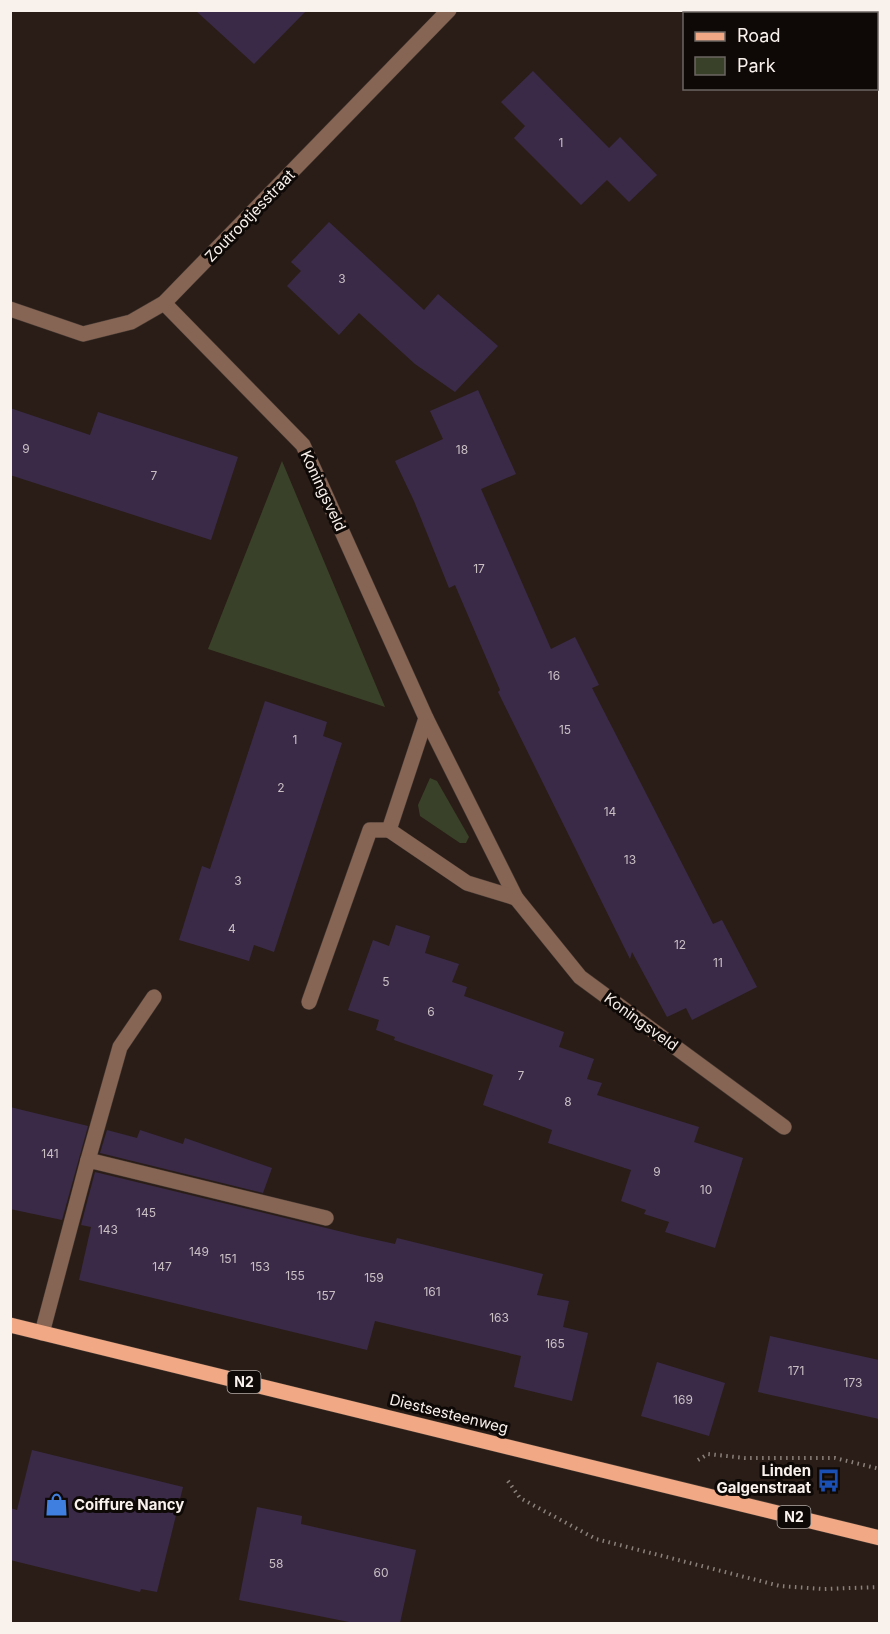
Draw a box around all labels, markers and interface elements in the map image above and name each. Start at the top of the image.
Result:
legend [683,12,878,90]
text: Road [737,25,780,46]
text: Park [737,55,776,76]
house number: 1 [559,135,563,150]
street label: Zoutrootjesstraat [201,165,299,266]
house number: 3 [338,271,346,286]
house number: 9 [22,441,30,456]
house number: 18 [456,442,468,457]
street label: Koningsveld [297,448,350,534]
house number: 7 [151,468,158,483]
house number: 17 [473,561,485,576]
house number: 16 [548,668,560,683]
house number: 15 [559,722,571,737]
house number: 1 [293,732,297,747]
house number: 2 [277,780,285,795]
house number: 14 [604,804,617,819]
house number: 13 [624,852,636,867]
house number: 3 [234,873,242,888]
house number: 4 [228,921,236,936]
house number: 12 [674,937,686,952]
house number: 11 [713,955,723,970]
house number: 5 [382,974,390,989]
street label: Koningsveld [601,988,682,1055]
house number: 6 [427,1004,435,1019]
house number: 7 [518,1068,525,1083]
house number: 8 [564,1094,572,1109]
house number: 141 [41,1146,59,1161]
house number: 9 [653,1164,661,1179]
house number: 10 [700,1182,712,1197]
house number: 145 [136,1205,156,1220]
house number: 143 [98,1222,118,1237]
house number: 149 [189,1244,209,1259]
house number: 151 [219,1251,237,1266]
house number: 147 [152,1259,172,1274]
house number: 153 [250,1259,270,1274]
house number: 155 [285,1268,305,1283]
house number: 159 [364,1270,384,1285]
house number: 161 [423,1284,441,1299]
house number: 157 [317,1288,336,1303]
house number: 163 [489,1310,509,1325]
house number: 165 [545,1336,565,1351]
house number: 171 [788,1363,804,1378]
road number: N2 [228,1371,260,1393]
house number: 173 [844,1375,862,1390]
street label: Diestsesteenweg [388,1390,510,1437]
house number: 169 [673,1392,693,1407]
place label: Linden Galgenstraat [717,1461,811,1497]
bus stop icon: Linden Galgenstraat [816,1467,842,1493]
shop icon: Coiffure Nancy [43,1492,69,1518]
place label: Coiffure Nancy [74,1495,184,1514]
road number: N2 [778,1506,810,1528]
house number: 58 [269,1556,283,1571]
house number: 60 [373,1565,389,1580]

